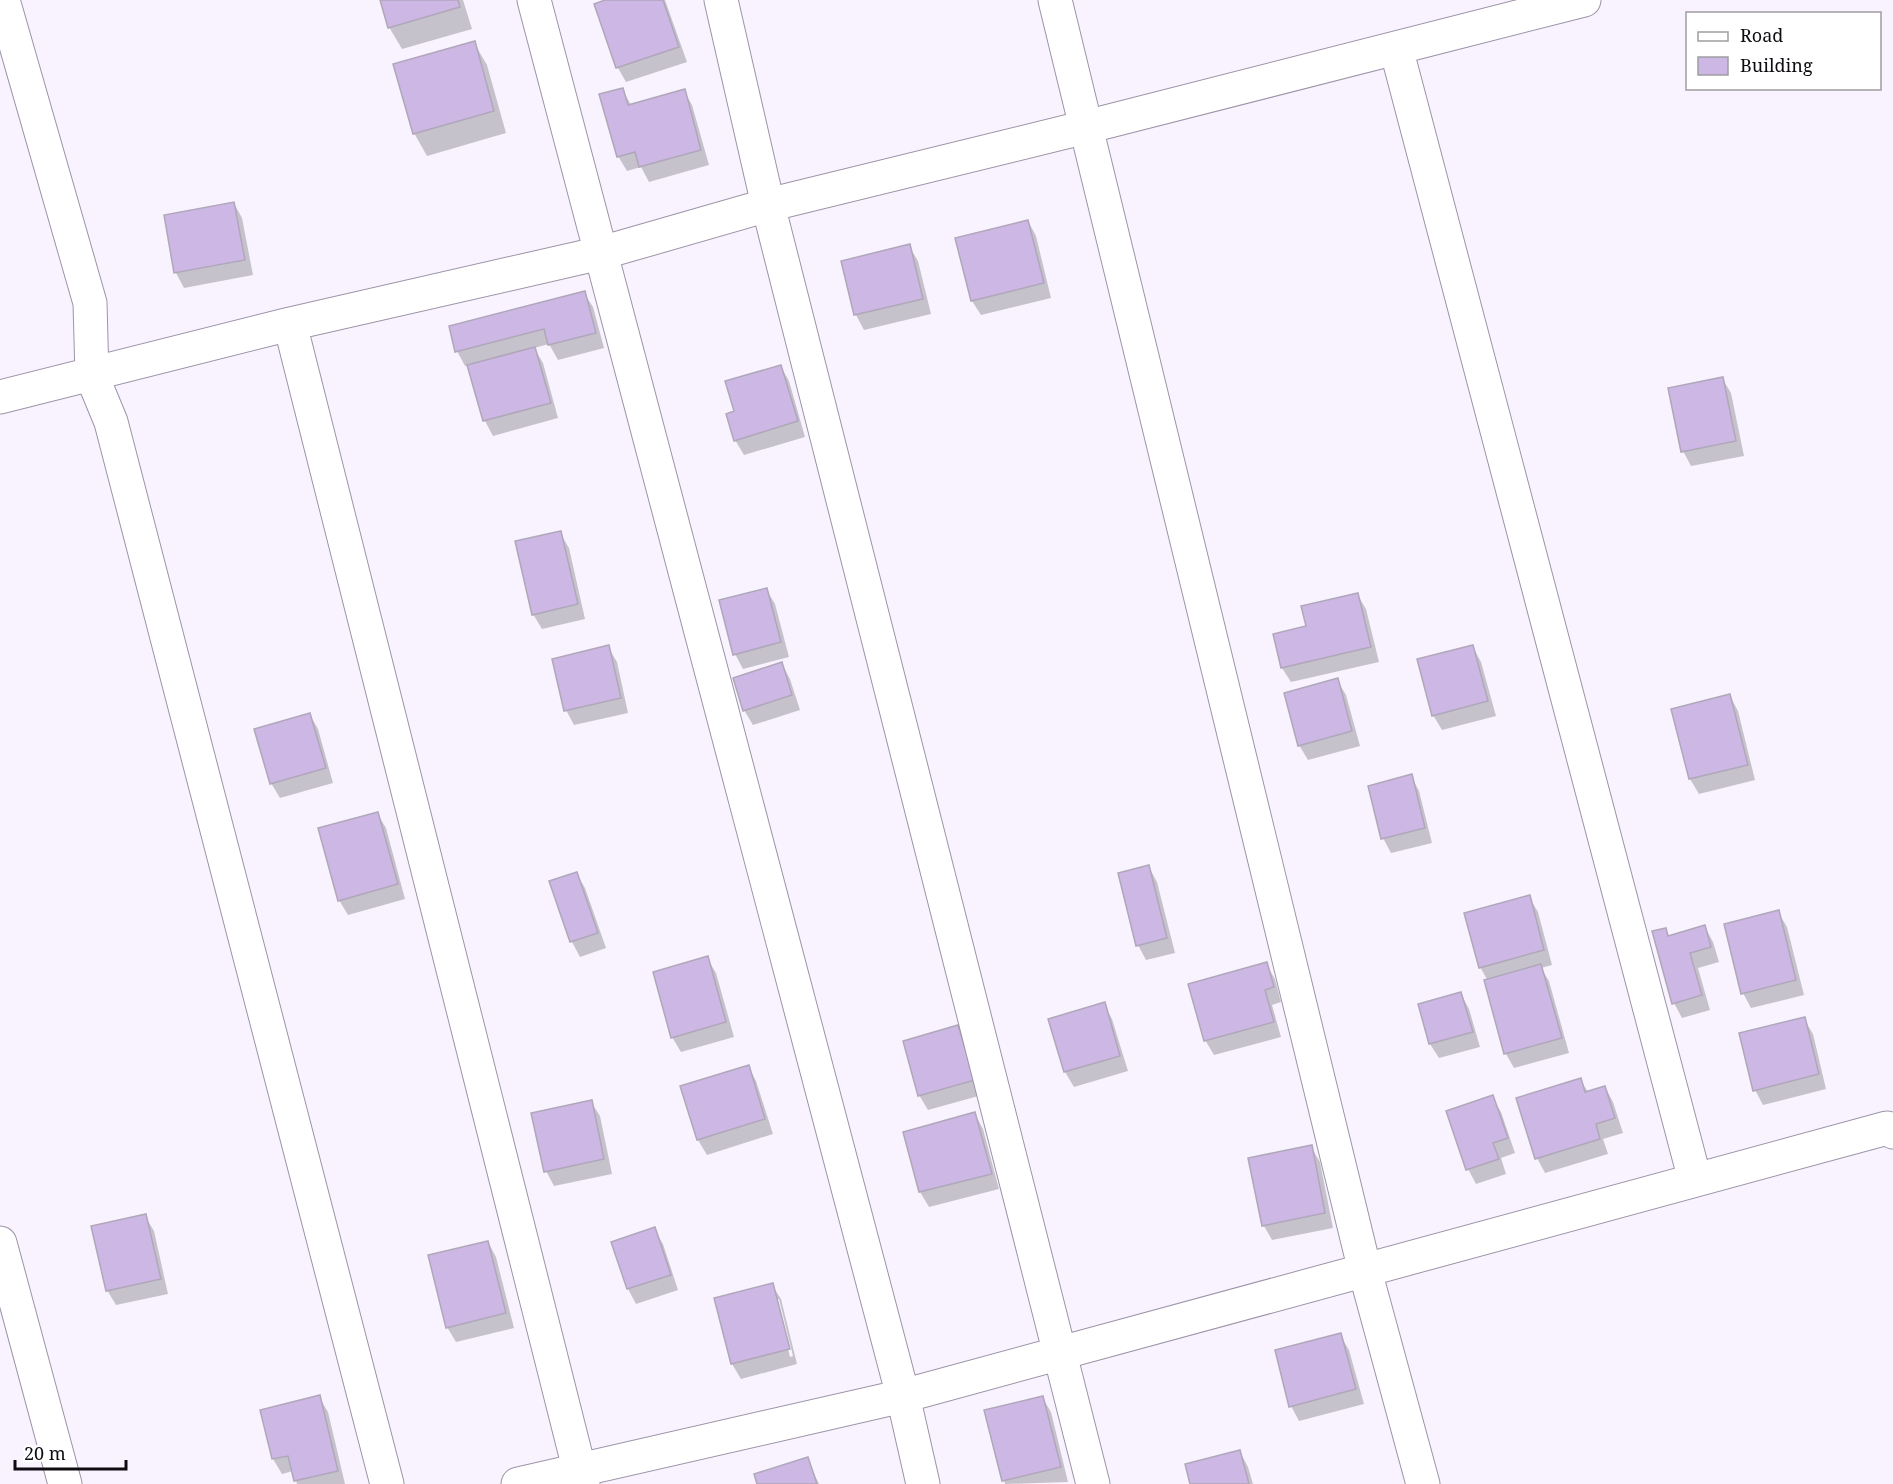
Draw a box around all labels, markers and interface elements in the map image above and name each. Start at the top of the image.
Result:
legend [1686,12,1881,90]
text: Road [1740,23,1783,47]
text: Building [1740,53,1813,77]
scale bar [15,1433,126,1471]
text: 20 m [24,1441,66,1465]

